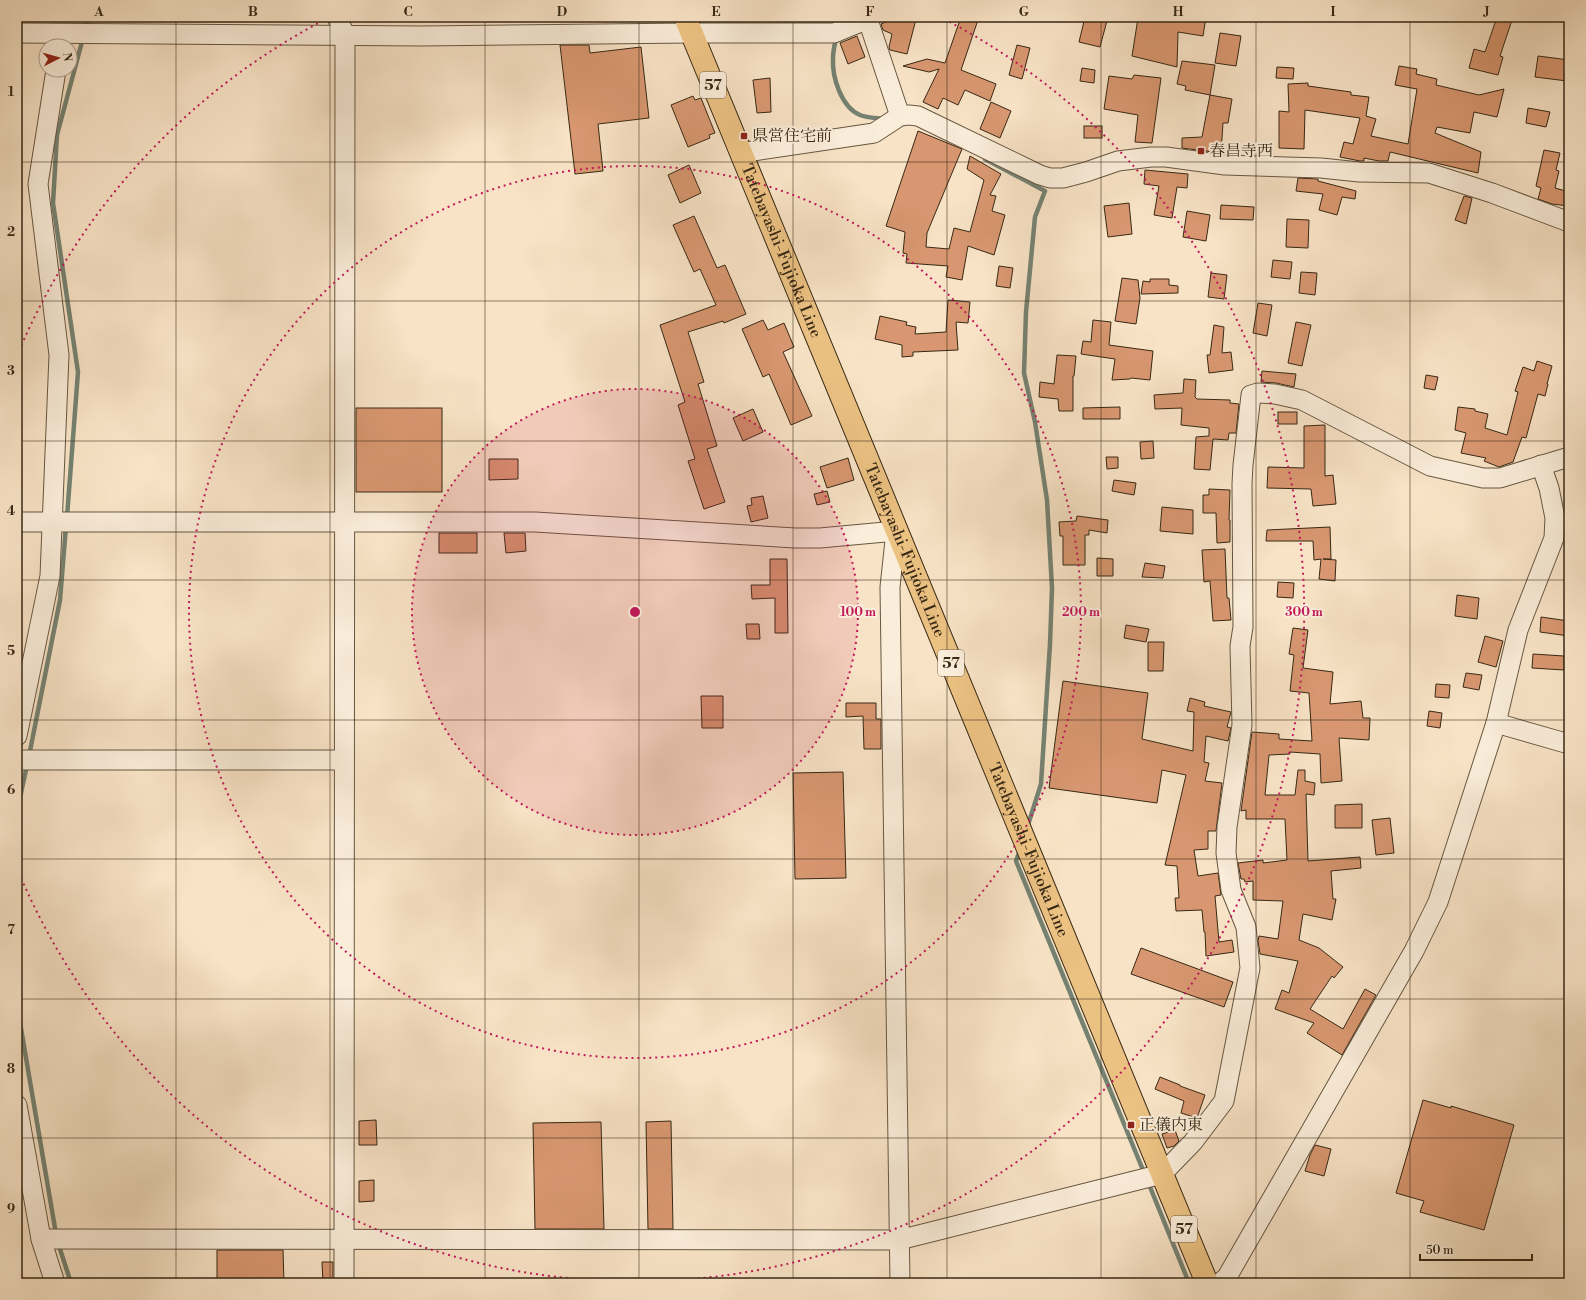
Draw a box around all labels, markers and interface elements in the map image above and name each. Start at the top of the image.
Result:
text: A [93,4,104,20]
text: B [248,4,258,20]
text: C [403,4,413,20]
text: D [557,4,567,20]
text: E [711,4,721,20]
text: F [865,4,875,20]
text: G [1019,4,1030,20]
text: H [1173,4,1184,20]
text: I [1330,4,1336,20]
text: J [1482,4,1490,20]
north arrow [38,38,78,78]
text: N [60,52,74,62]
road number: 57 [700,72,726,98]
text: 1 [8,84,15,100]
place label: 県営住宅前 [752,126,832,146]
marker: 県営住宅前 [739,131,749,141]
place label: 春昌寺西 [1209,141,1273,161]
marker: 春昌寺西 [1196,146,1206,156]
street label: Tatebayashi-Fujioka Line [737,161,826,341]
text: 2 [7,224,15,240]
text: 3 [7,363,15,379]
street label: Tatebayashi-Fujioka Line [860,461,950,640]
text: 4 [7,503,16,519]
centre of rings [628,605,642,619]
text: 100 m [840,605,876,620]
text: 200 m [1062,605,1100,620]
text: 300 m [1285,605,1323,620]
text: 5 [7,643,15,659]
road number: 57 [938,650,964,676]
street label: Tatebayashi-Fujioka Line [984,760,1073,940]
text: 6 [7,782,15,798]
text: 7 [7,922,15,938]
text: 8 [7,1061,15,1077]
place label: 正儀内東 [1139,1115,1203,1135]
marker: 正儀内東 [1126,1120,1136,1130]
text: 9 [7,1201,15,1217]
road number: 57 [1171,1216,1197,1242]
scale bar [1420,1236,1532,1262]
text: 50 m [1426,1243,1454,1258]

